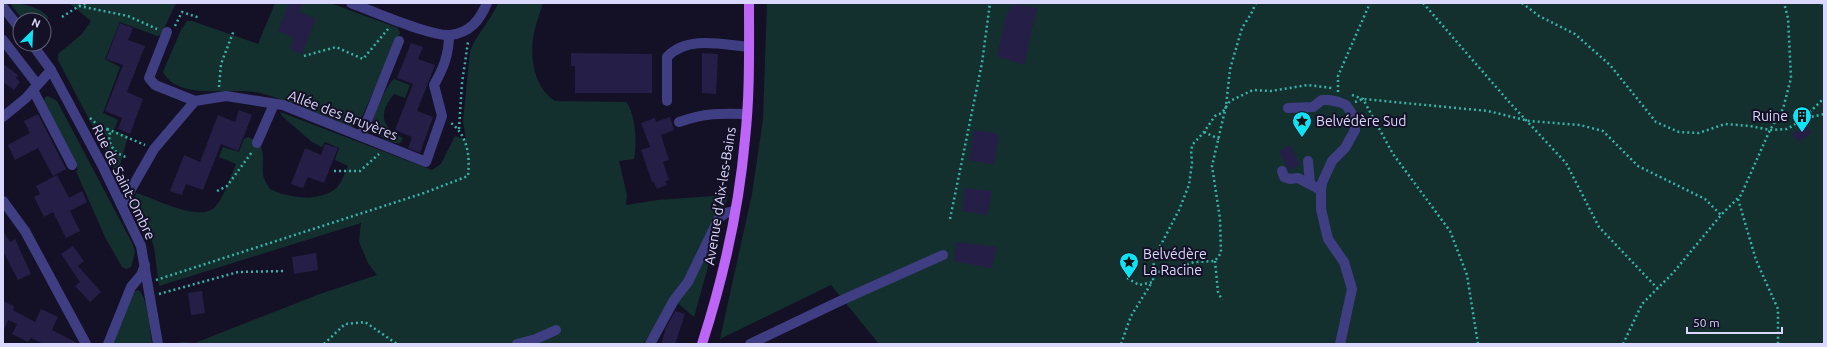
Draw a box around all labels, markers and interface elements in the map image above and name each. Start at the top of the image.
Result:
north arrow [12,12,52,52]
text: N [30,16,42,30]
street label: Allée des Bruyères [286,87,400,143]
building icon: Ruine [1791,105,1813,133]
place label: Ruine [1752,108,1788,124]
place icon: Belvédère Sud [1291,110,1313,138]
place label: Belvédère Sud [1316,113,1406,129]
street label: Rue de Saint-Ombre [89,122,159,242]
street label: Avenue d'Aix-les-Bains [701,126,739,266]
place label: Belvédère La Racine [1143,246,1207,278]
place icon: Belvédère La Racine [1118,251,1140,279]
scale bar [1687,309,1782,335]
text: 50 m [1693,316,1720,329]

